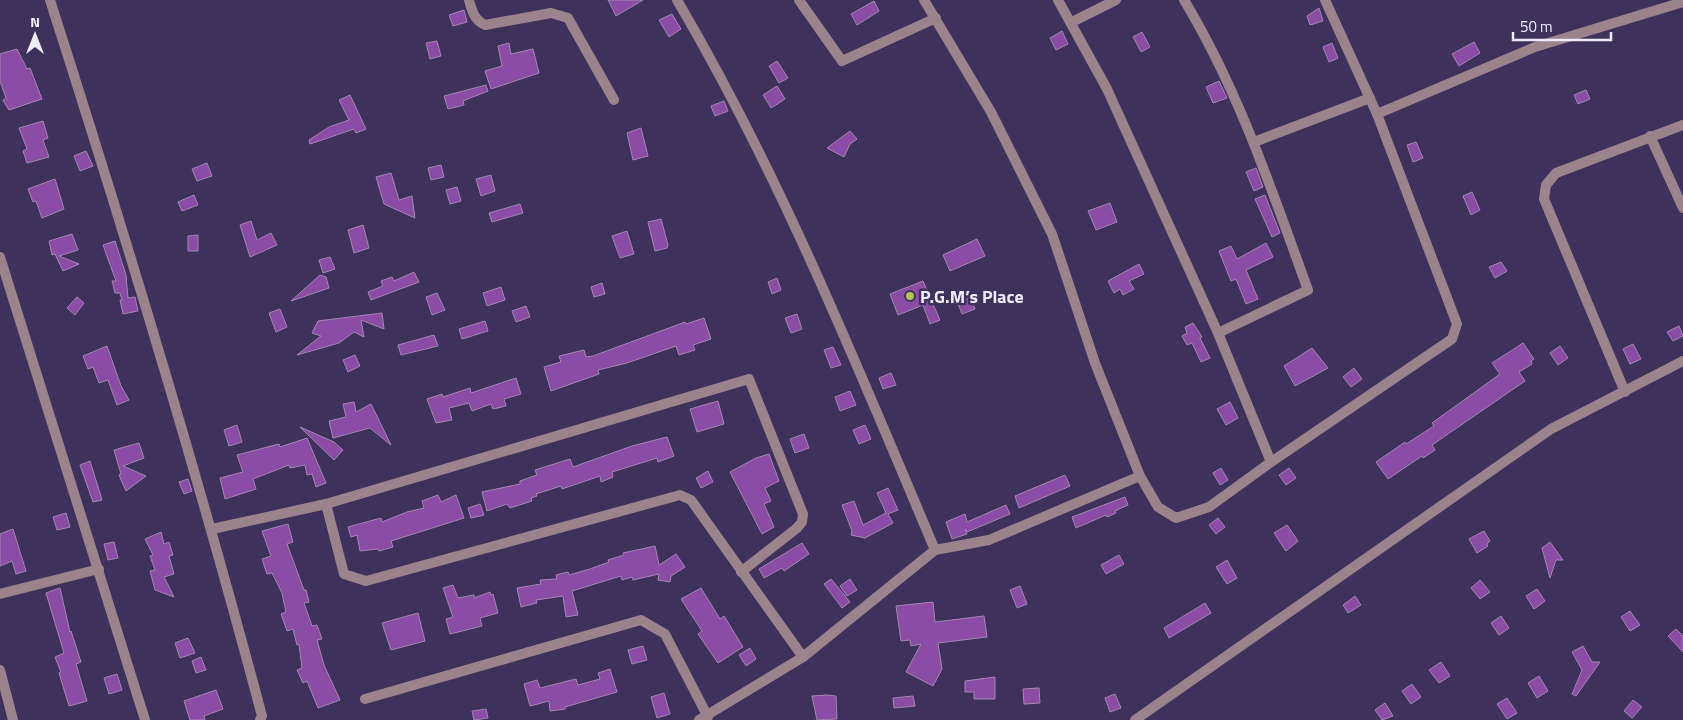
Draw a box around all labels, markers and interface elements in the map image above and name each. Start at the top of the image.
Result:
north arrow [10,10,60,60]
scale bar [1513,10,1610,42]
text: N [30,11,40,32]
text: 50 m [1520,15,1553,38]
place label: P.G.M’s Place [920,283,1024,310]
marker: P.G.M’s Place [904,290,916,302]

